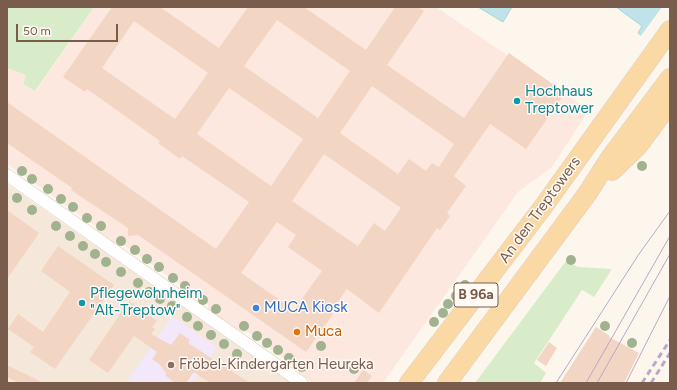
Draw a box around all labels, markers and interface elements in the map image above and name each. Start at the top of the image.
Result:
scale bar [18,16,120,42]
text: 50 m [23,24,51,38]
place label: Hochhaus Treptower [525,83,594,118]
marker: Hochhaus Treptower [512,96,522,106]
street label: An den Treptowers [495,153,585,267]
road number: B 96a [454,283,498,307]
place label: Pflegewohnheim "Alt-Treptow" [90,285,202,320]
marker: Pflegewohnheim "Alt-Treptow" [77,298,87,308]
place label: MUCA Kiosk [264,299,348,317]
marker: MUCA Kiosk [251,303,261,313]
place label: Muca [305,323,342,341]
marker: Muca [292,327,302,337]
place label: Fröbel-Kindergarten Heureka [179,356,374,374]
marker: Fröbel-Kindergarten Heureka [166,360,176,370]

